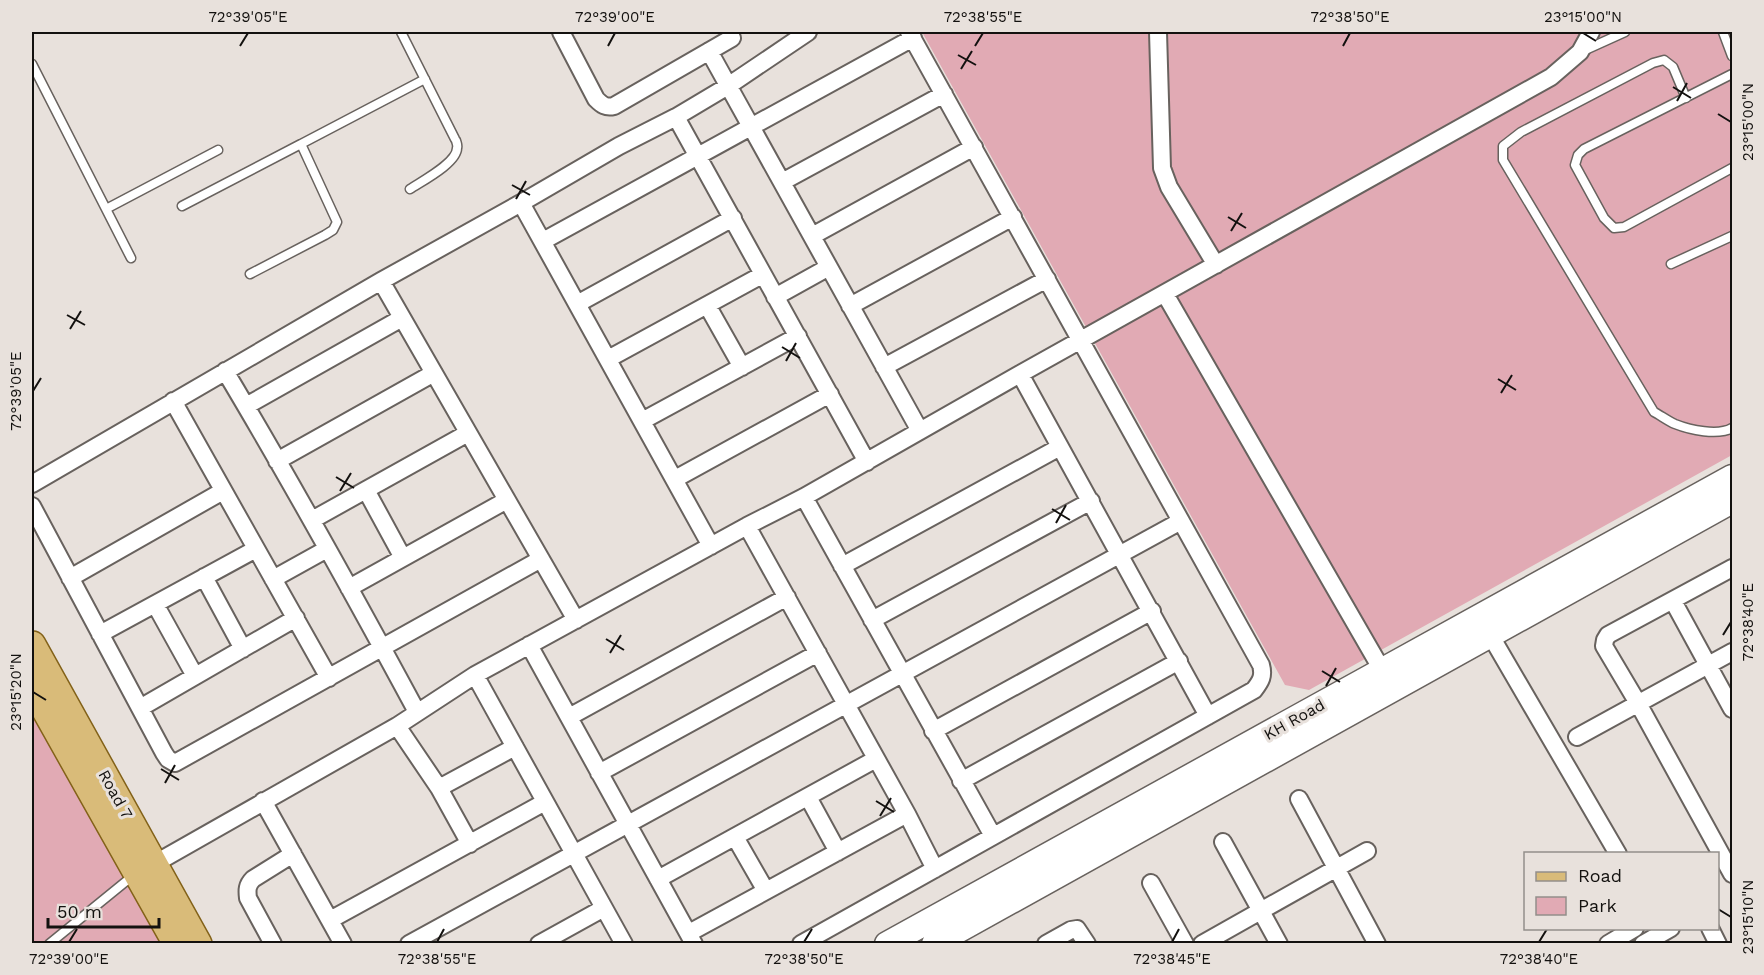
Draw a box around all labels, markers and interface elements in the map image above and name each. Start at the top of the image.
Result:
text: 72°39'05"E [208,8,288,26]
text: 72°39'00"E [575,8,655,26]
text: 72°38'55"E [944,8,1022,26]
text: 72°38'50"E [1310,8,1390,26]
text: 23°15'00"N [1544,8,1622,26]
text: 23°15'00"N [1739,83,1757,161]
text: 72°39'05"E [7,351,25,431]
text: 72°38'40"E [1739,583,1757,661]
text: 23°15'20"N [7,653,25,731]
street label: KH Road [1260,695,1328,744]
street label: Road 7 [94,767,137,822]
legend [1524,852,1719,930]
text: Road [1578,865,1622,886]
text: 23°15'10"N [1739,880,1757,954]
scale bar [48,891,159,929]
text: Park [1578,895,1617,916]
text: 50 m [57,901,102,922]
text: 72°39'00"E [29,950,109,968]
text: 72°38'55"E [398,950,476,968]
text: 72°38'50"E [764,950,844,968]
text: 72°38'45"E [1133,950,1211,968]
text: 72°38'40"E [1500,950,1578,968]

